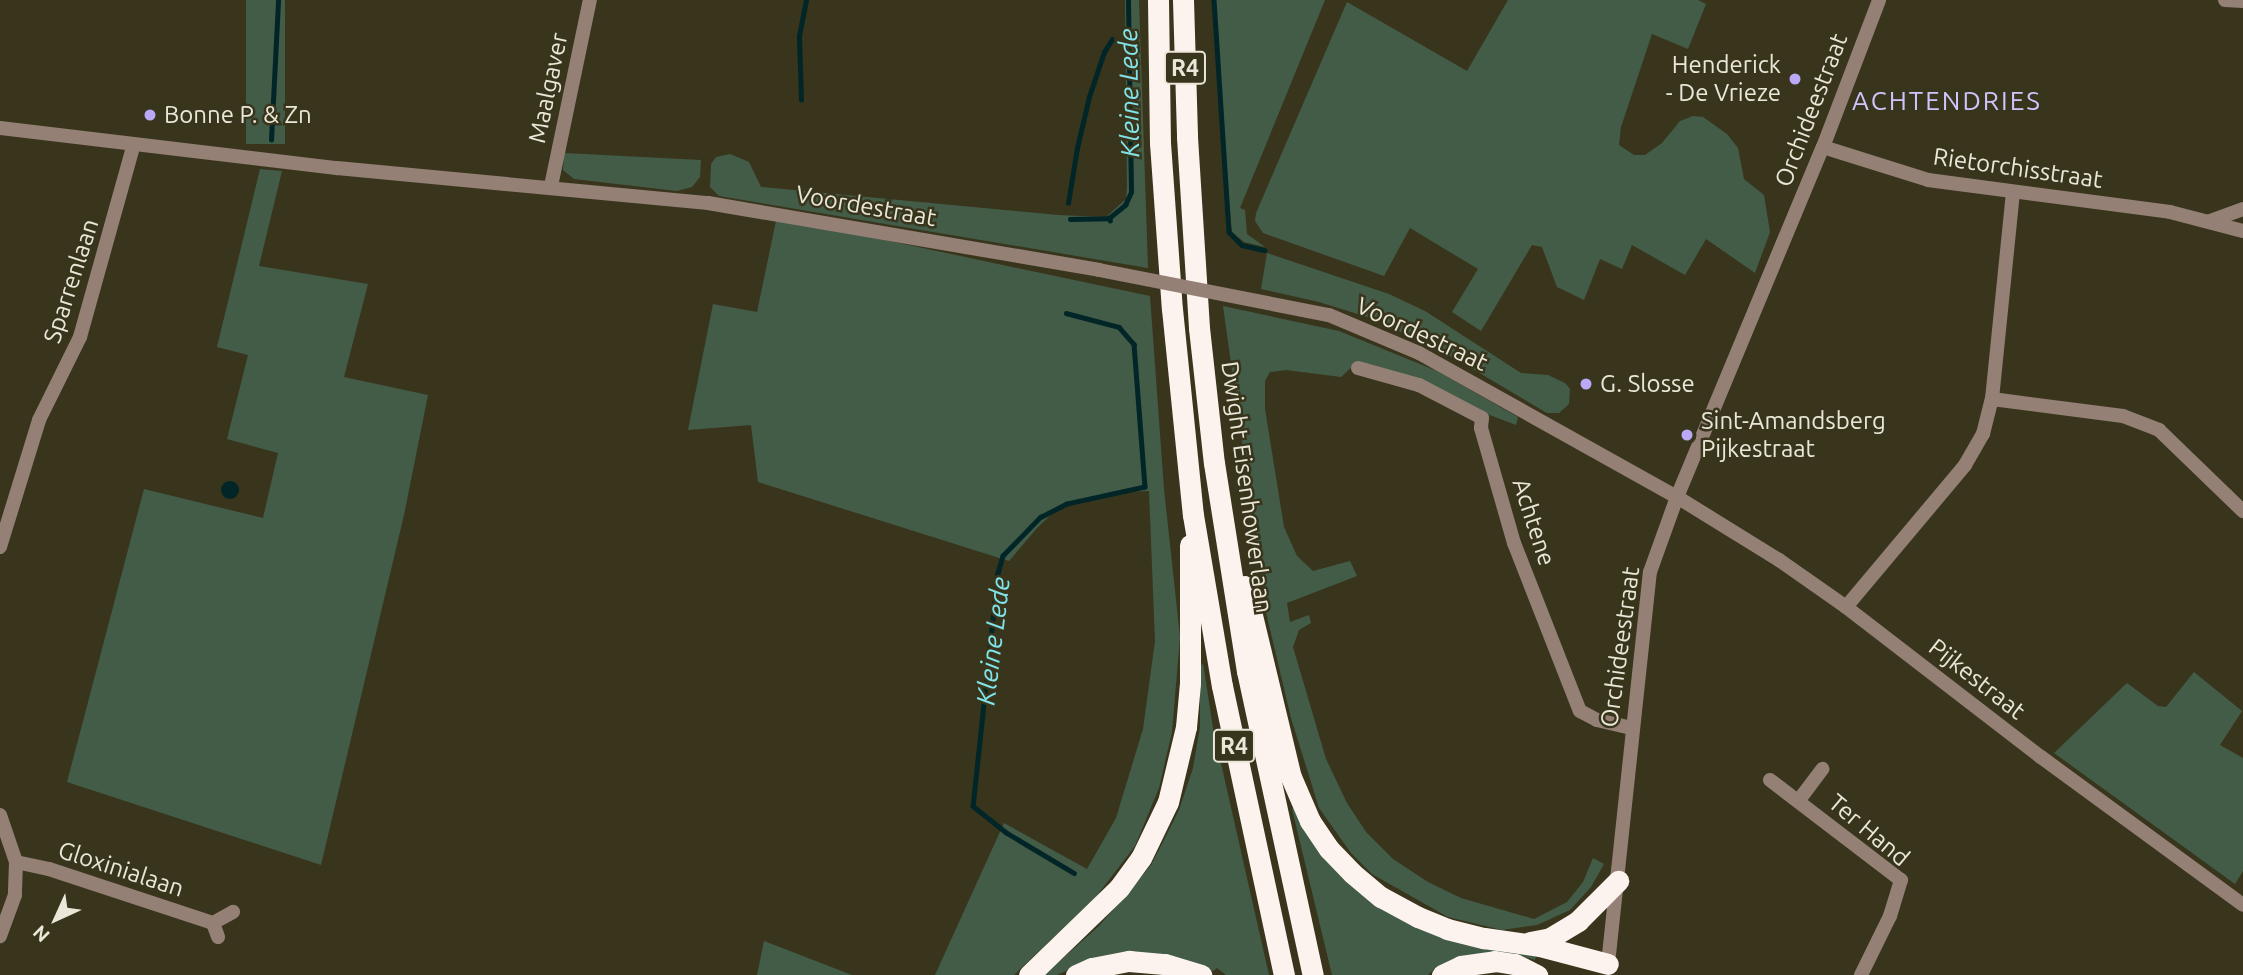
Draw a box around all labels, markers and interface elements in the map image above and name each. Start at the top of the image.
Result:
water label: Kleine Lede [1112,28,1146,158]
street label: Orchideestraat [1769,29,1853,191]
street label: Maalgaver [522,30,574,146]
road number: R4 [1162,48,1208,88]
place label: Henderick - De Vrieze [1666,51,1781,107]
marker: Henderick - De Vrieze [1787,71,1803,87]
district label: ACHTENDRIES [1853,85,2041,117]
place label: Bonne P. & Zn [164,101,312,129]
marker: Bonne P. & Zn [142,107,158,123]
street label: Rietorchisstraat [1931,142,2105,194]
street label: Voordestraat [794,180,938,232]
street label: Sparrenlaan [37,215,105,347]
street label: Voordestraat [1352,291,1492,377]
street label: Dwight Eisenhowerlaan [1215,359,1279,615]
place label: G. Slosse [1600,370,1695,398]
marker: G. Slosse [1578,376,1594,392]
place label: Sint-Amandsberg Pijkestraat [1701,407,1886,463]
marker: Sint-Amandsberg Pijkestraat [1679,427,1695,443]
street label: Achtene [1506,475,1562,569]
street label: Orchideestraat [1594,565,1646,729]
water label: Kleine Lede [970,575,1016,707]
street label: Pijkestraat [1923,633,2031,725]
road number: R4 [1211,726,1257,766]
street label: Ter Hand [1823,788,1915,872]
street label: Gloxinialaan [54,835,188,903]
north arrow [21,884,91,954]
text: N [28,921,54,947]

